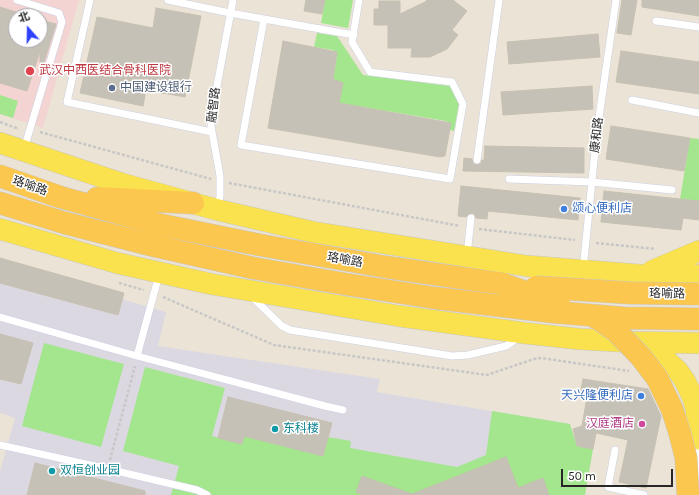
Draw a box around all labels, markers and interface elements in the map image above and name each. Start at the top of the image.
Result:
north arrow [8,8,48,48]
text: 北 [17,9,31,25]
place label: 武汉中西医结合骨科医院 [39,64,171,78]
marker: 武汉中西医结合骨科医院 [24,65,36,77]
place label: 中国建设银行 [120,81,192,95]
marker: 中国建设银行 [107,83,117,93]
street label: 融智路 [205,86,223,124]
street label: 康和路 [588,116,606,154]
street label: 珞喻路 [11,173,49,199]
place label: 颂心便利店 [572,202,632,216]
marker: 颂心便利店 [559,204,569,214]
street label: 珞喻路 [326,250,364,270]
street label: 珞喻路 [649,286,685,302]
place label: 天兴隆便利店 [561,389,633,403]
marker: 天兴隆便利店 [636,391,646,401]
place label: 汉庭酒店 [586,417,634,431]
marker: 汉庭酒店 [637,419,647,429]
place label: 东科楼 [283,422,319,436]
marker: 东科楼 [270,424,280,434]
scale bar [563,461,675,487]
place label: 双恒创业园 [60,464,120,478]
marker: 双恒创业园 [47,466,57,476]
text: 50 m [568,469,596,483]

